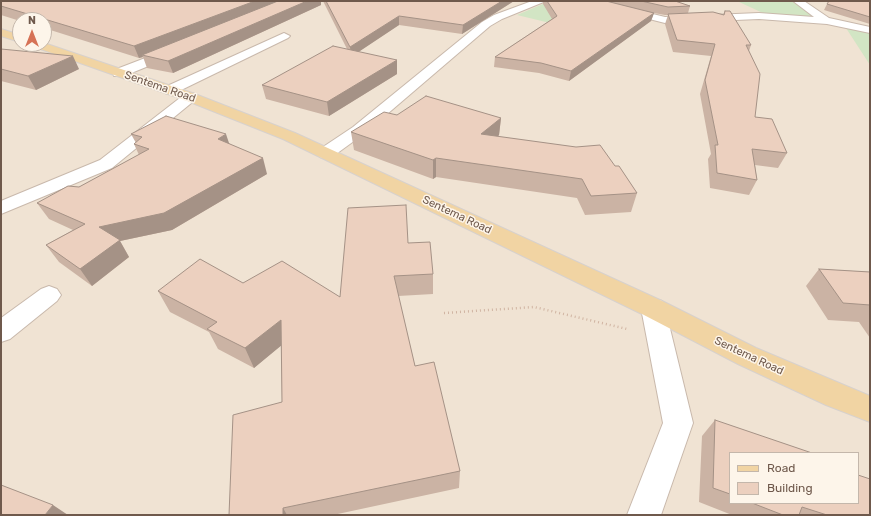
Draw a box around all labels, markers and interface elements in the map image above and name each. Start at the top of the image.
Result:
north arrow [12,12,52,52]
text: N [28,14,36,27]
street label: Sentema Road [123,69,197,105]
street label: Sentema Road [420,193,494,237]
street label: Sentema Road [712,334,786,378]
legend [729,452,859,504]
text: Road [767,461,795,475]
text: Building [767,481,813,495]

